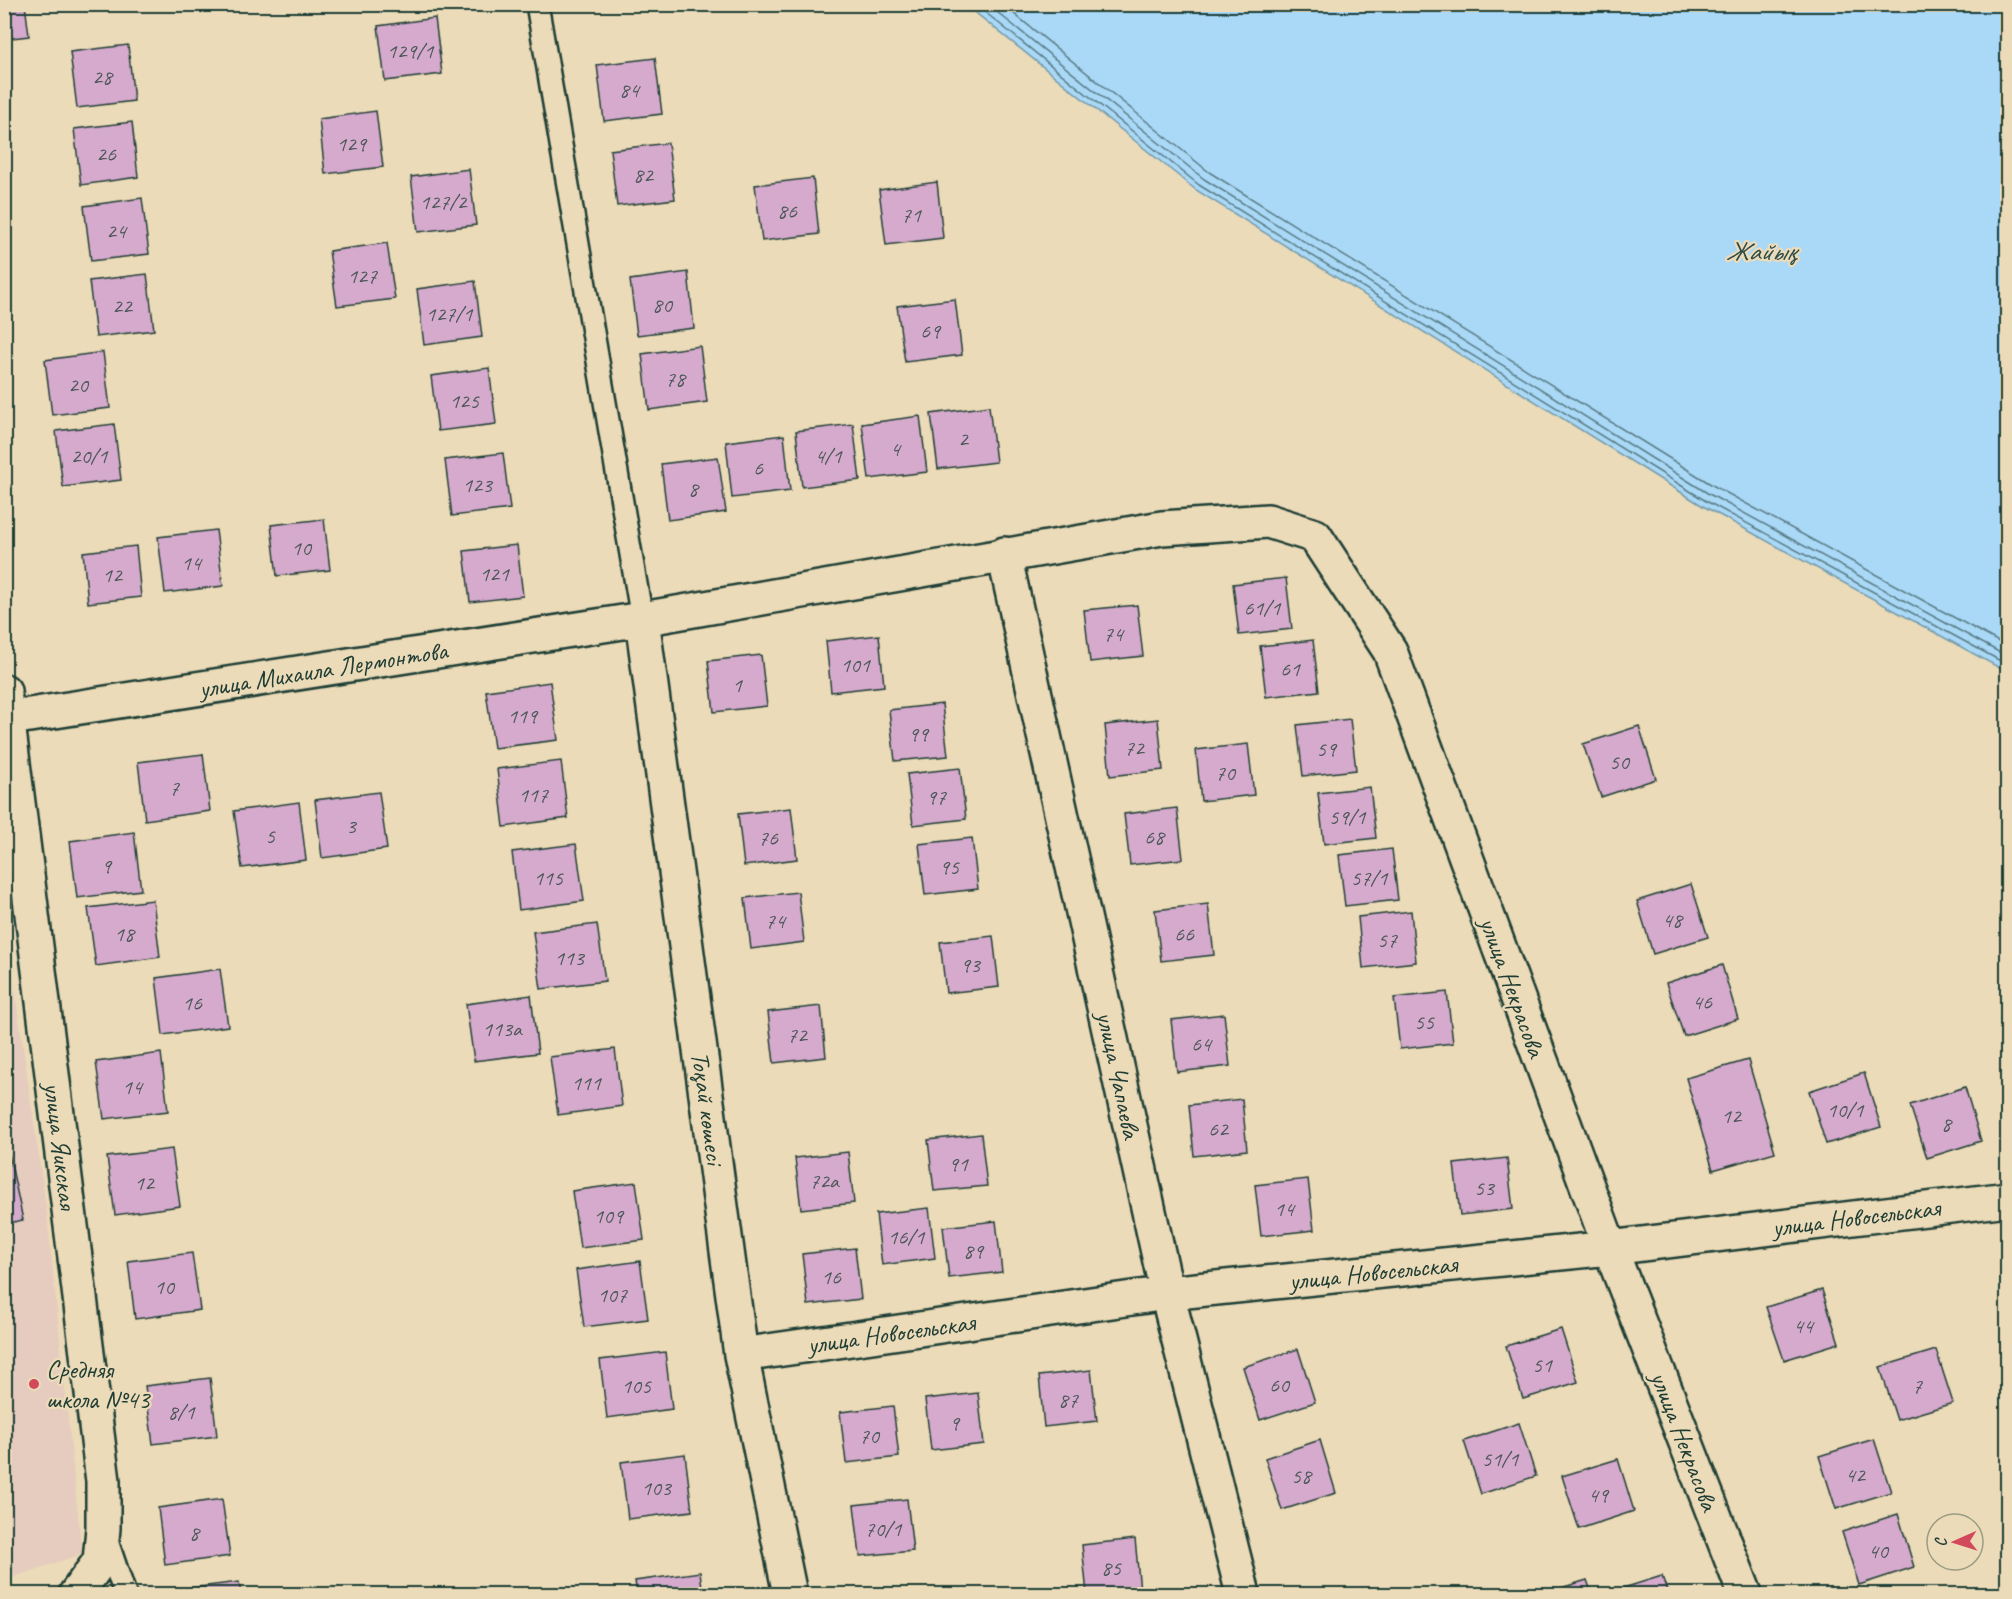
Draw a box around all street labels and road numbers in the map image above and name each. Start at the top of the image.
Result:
street label: улица Михаила Лермонтова [195,633,451,706]
street label: улица Некрасова [1471,911,1554,1063]
street label: улица Чапаева [1089,1007,1148,1143]
street label: Тоқай көшесі [683,1050,732,1170]
street label: улица Яикская [36,1079,85,1213]
street label: улица Новосельская [1768,1191,1944,1244]
street label: улица Новосельская [1285,1247,1461,1298]
street label: улица Новосельская [803,1305,979,1362]
street label: улица Некрасова [1642,1365,1727,1517]

